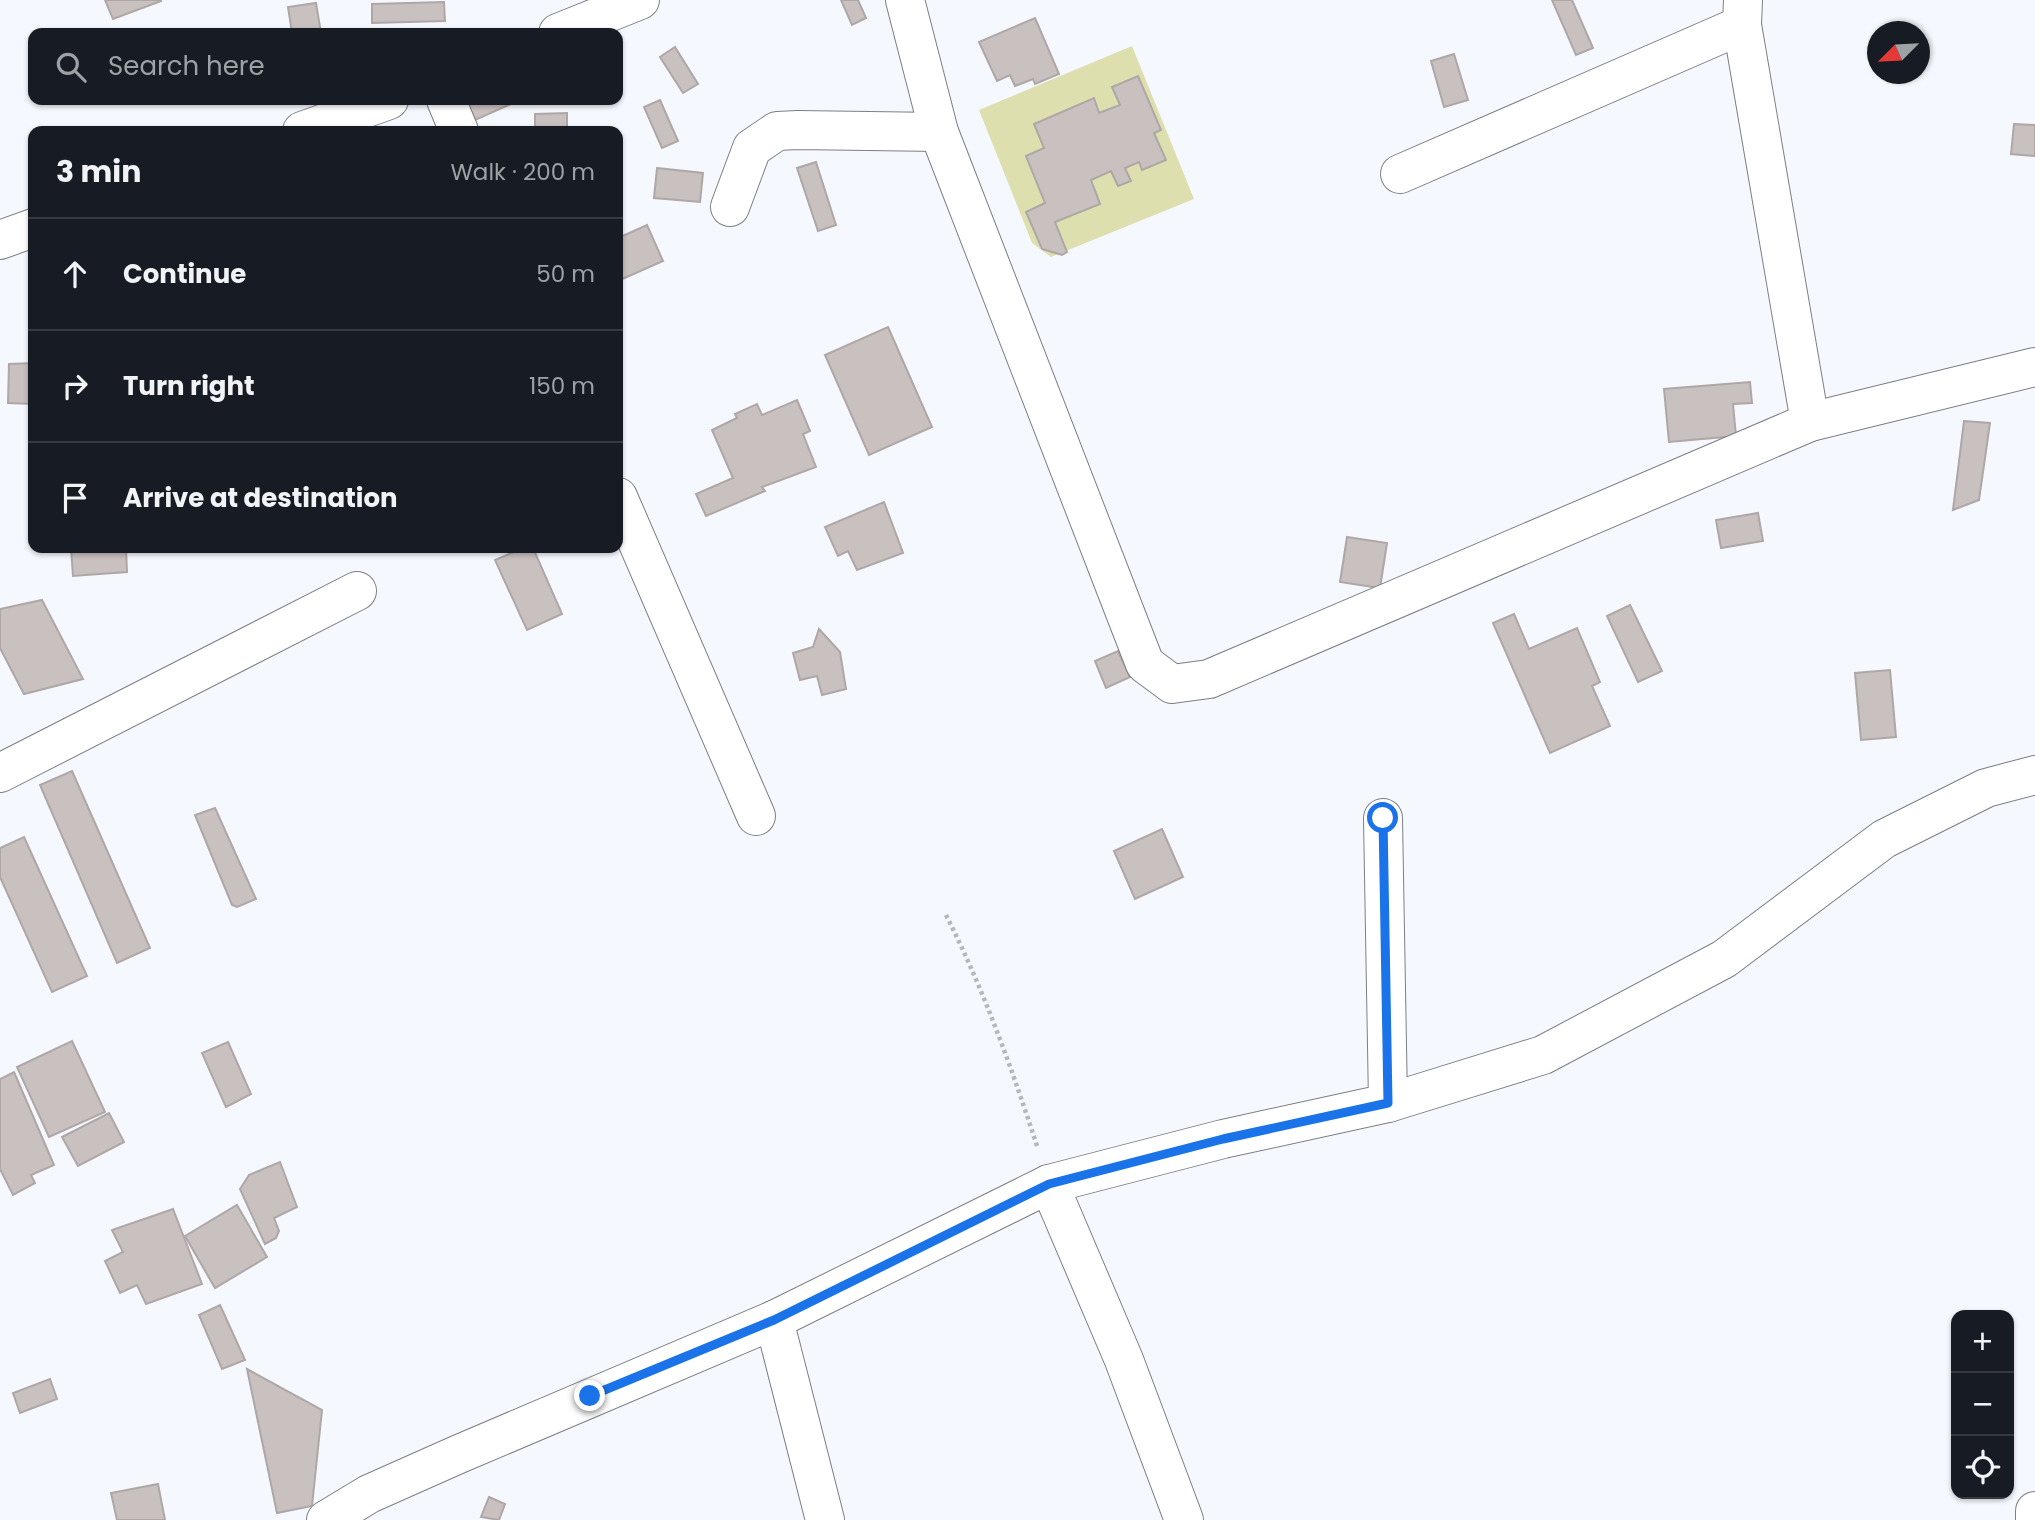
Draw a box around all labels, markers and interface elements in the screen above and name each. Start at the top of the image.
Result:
north arrow [1867,21,1930,84]
search box [28,28,623,105]
icon: search [52,48,90,86]
text: Search here [108,48,265,84]
text: 3 min [56,150,141,193]
text: Walk · 200 m [450,156,595,188]
icon: ahead [56,255,94,293]
text: Continue [123,256,246,292]
text: 50 m [536,258,595,290]
icon: right [56,367,94,405]
text: Turn right [123,368,255,404]
text: 150 m [529,370,595,402]
icon: arrive [56,479,94,517]
text: Arrive at destination [123,480,398,516]
route start [1367,802,1398,833]
map controls [1951,1310,2014,1499]
button: + [1951,1310,2014,1373]
button: − [1951,1373,2014,1436]
route end [574,1380,605,1411]
button: locate [1951,1436,2014,1499]

